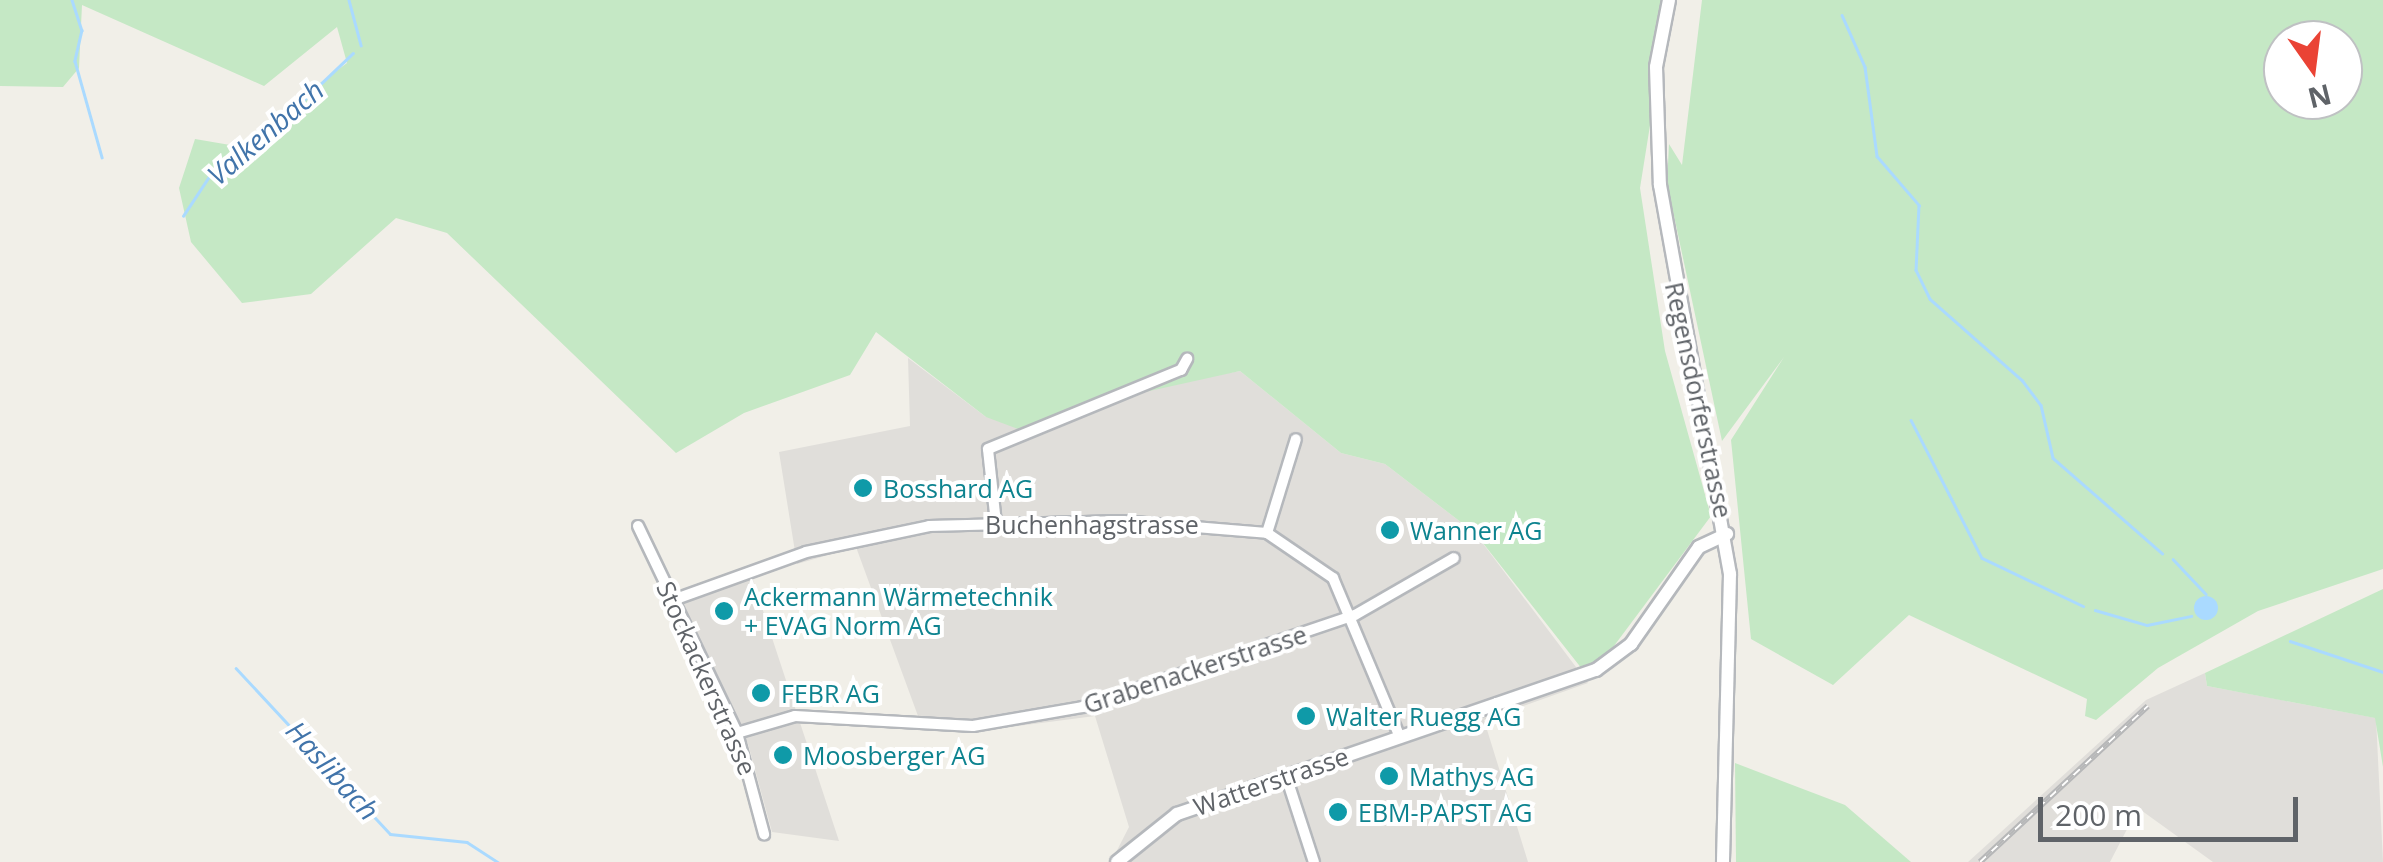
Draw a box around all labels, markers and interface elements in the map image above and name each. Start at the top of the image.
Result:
north arrow [2263,20,2363,120]
water label: Valkenbach [200,72,330,192]
text: N [2304,76,2335,118]
street label: Regensdorferstrasse [1659,279,1739,521]
place label: Bosshard AG [883,473,1033,503]
marker: Bosshard AG [852,477,874,499]
street label: Buchenhagstrasse [985,509,1199,539]
place label: Wanner AG [1410,515,1542,545]
marker: Wanner AG [1379,519,1401,541]
street label: Stockackerstrasse [651,577,763,779]
place label: Ackermann Wärmetechnik + EVAG Norm AG [744,582,1053,641]
marker: Ackermann Wärmetechnik + EVAG Norm AG [713,600,735,622]
street label: Grabenackerstrasse [1080,619,1310,719]
place label: FEBR AG [781,678,880,708]
marker: FEBR AG [750,682,772,704]
place label: Walter Ruegg AG [1326,701,1521,731]
marker: Walter Ruegg AG [1295,705,1317,727]
water label: Haslibach [280,713,386,827]
place label: Moosberger AG [803,740,985,770]
street label: Watterstrasse [1190,740,1352,822]
marker: Moosberger AG [772,744,794,766]
place label: Mathys AG [1409,761,1535,791]
marker: Mathys AG [1378,765,1400,787]
scale bar [2043,777,2303,839]
text: 200 m [2055,794,2142,835]
place label: EBM-PAPST AG [1358,797,1532,827]
marker: EBM-PAPST AG [1327,801,1349,823]

